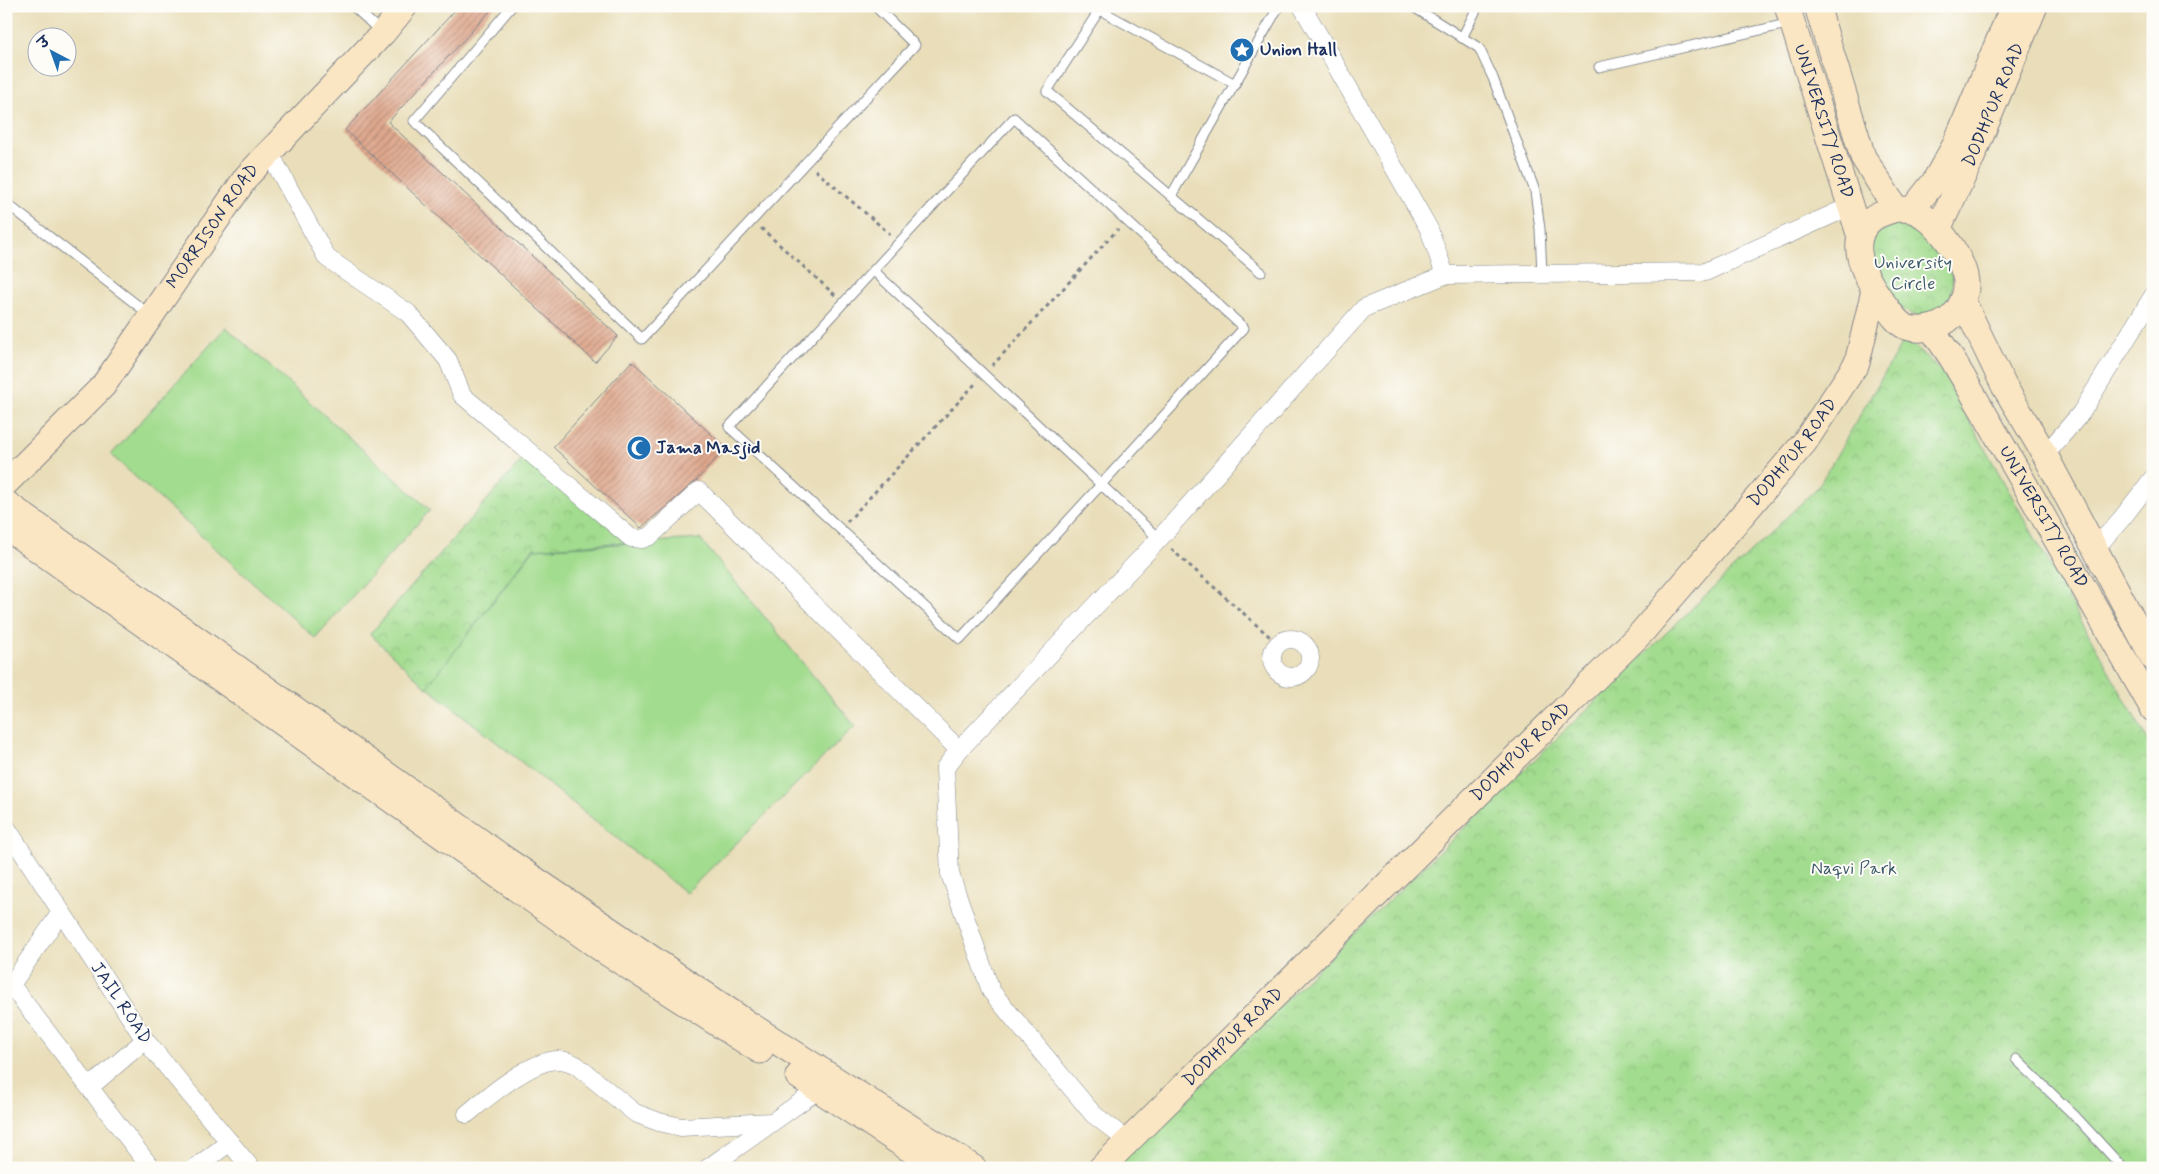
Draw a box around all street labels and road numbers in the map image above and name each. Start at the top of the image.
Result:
street label: DODHPUR ROAD [1957,39,2030,171]
street label: UNIVERSITY ROAD [1788,41,1859,202]
street label: MORRISON ROAD [161,158,264,294]
street label: DODHPUR ROAD [1742,393,1843,512]
street label: UNIVERSITY ROAD [1993,441,2094,593]
street label: DODHPUR ROAD [1465,697,1576,807]
street label: JAIL ROAD [85,957,157,1049]
street label: DODHPUR ROAD [1178,982,1289,1092]

